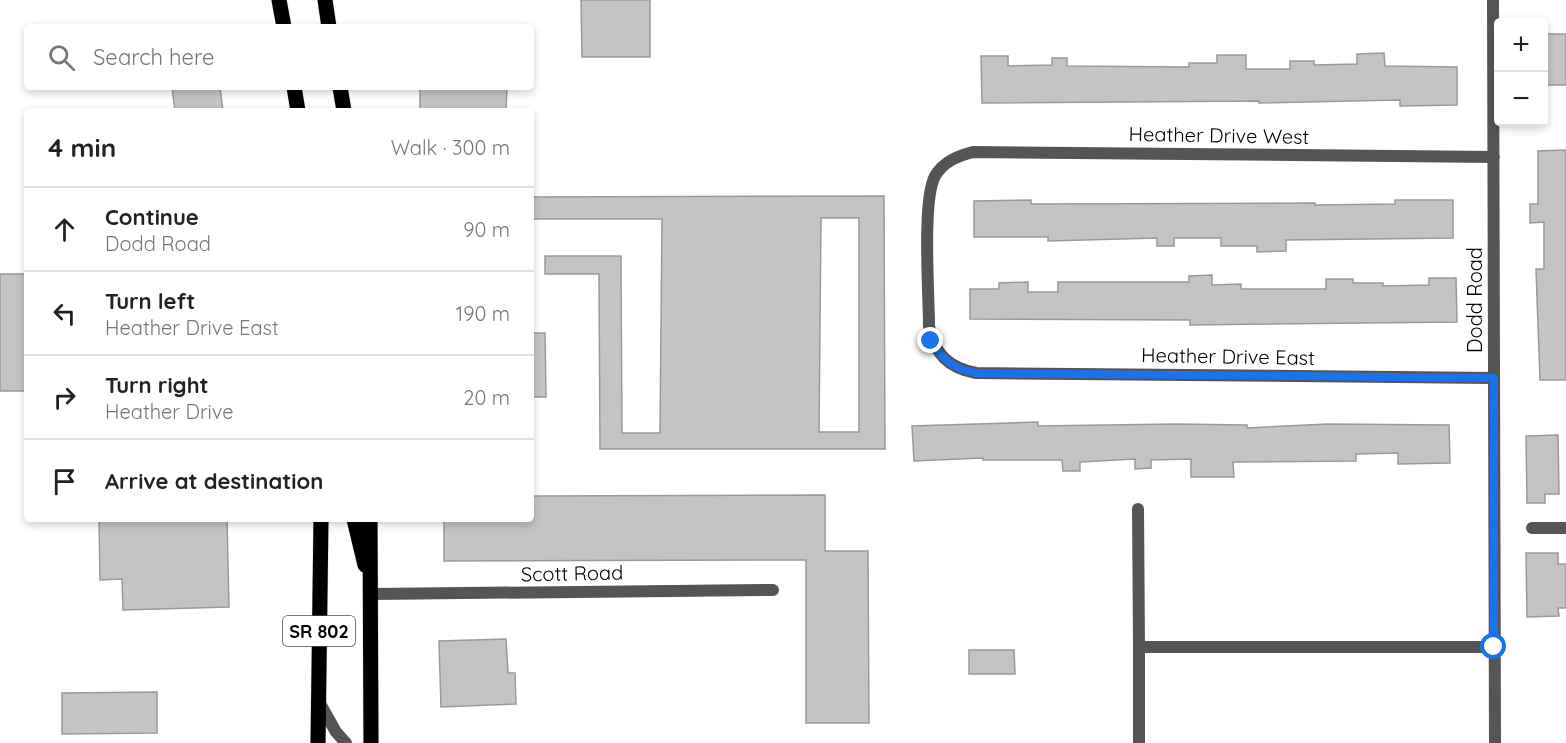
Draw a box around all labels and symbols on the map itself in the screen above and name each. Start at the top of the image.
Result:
street label: Heather Drive West [1128,121,1310,149]
street label: Dodd Road [1462,247,1487,353]
route end [917,327,943,353]
street label: Heather Drive East [1141,342,1315,370]
street label: Scott Road [521,560,623,586]
road number: SR 802 [283,616,355,646]
route start [1480,633,1506,659]

